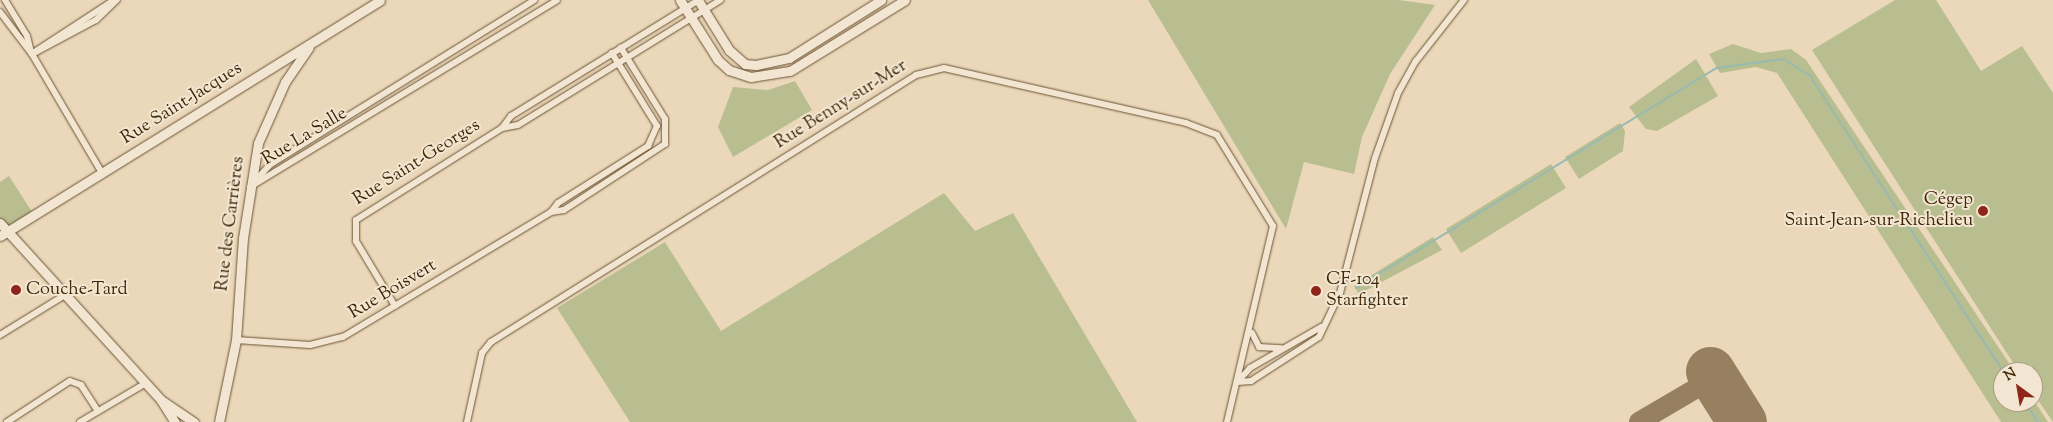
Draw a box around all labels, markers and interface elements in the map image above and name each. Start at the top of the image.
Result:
street label: Rue Benny-sur-Mer [771,56,911,154]
street label: Rue Saint-Jacques [118,58,246,150]
street label: Rue La Salle [259,103,351,171]
street label: Rue Saint-Georges [349,115,485,211]
street label: Rue des Carrières [212,155,250,293]
place label: Cégep Saint-Jean-sur-Richelieu [1784,190,1973,232]
marker: Cégep Saint-Jean-sur-Richelieu [1977,205,1989,217]
street label: Rue Boisvert [345,255,441,325]
place label: CF-104 Starfighter [1326,270,1408,312]
place label: Couche-Tard [26,279,128,301]
marker: Couche-Tard [10,284,22,296]
marker: CF-104 Starfighter [1310,285,1322,297]
north arrow [1993,362,2043,412]
text: N [2001,364,2021,387]

